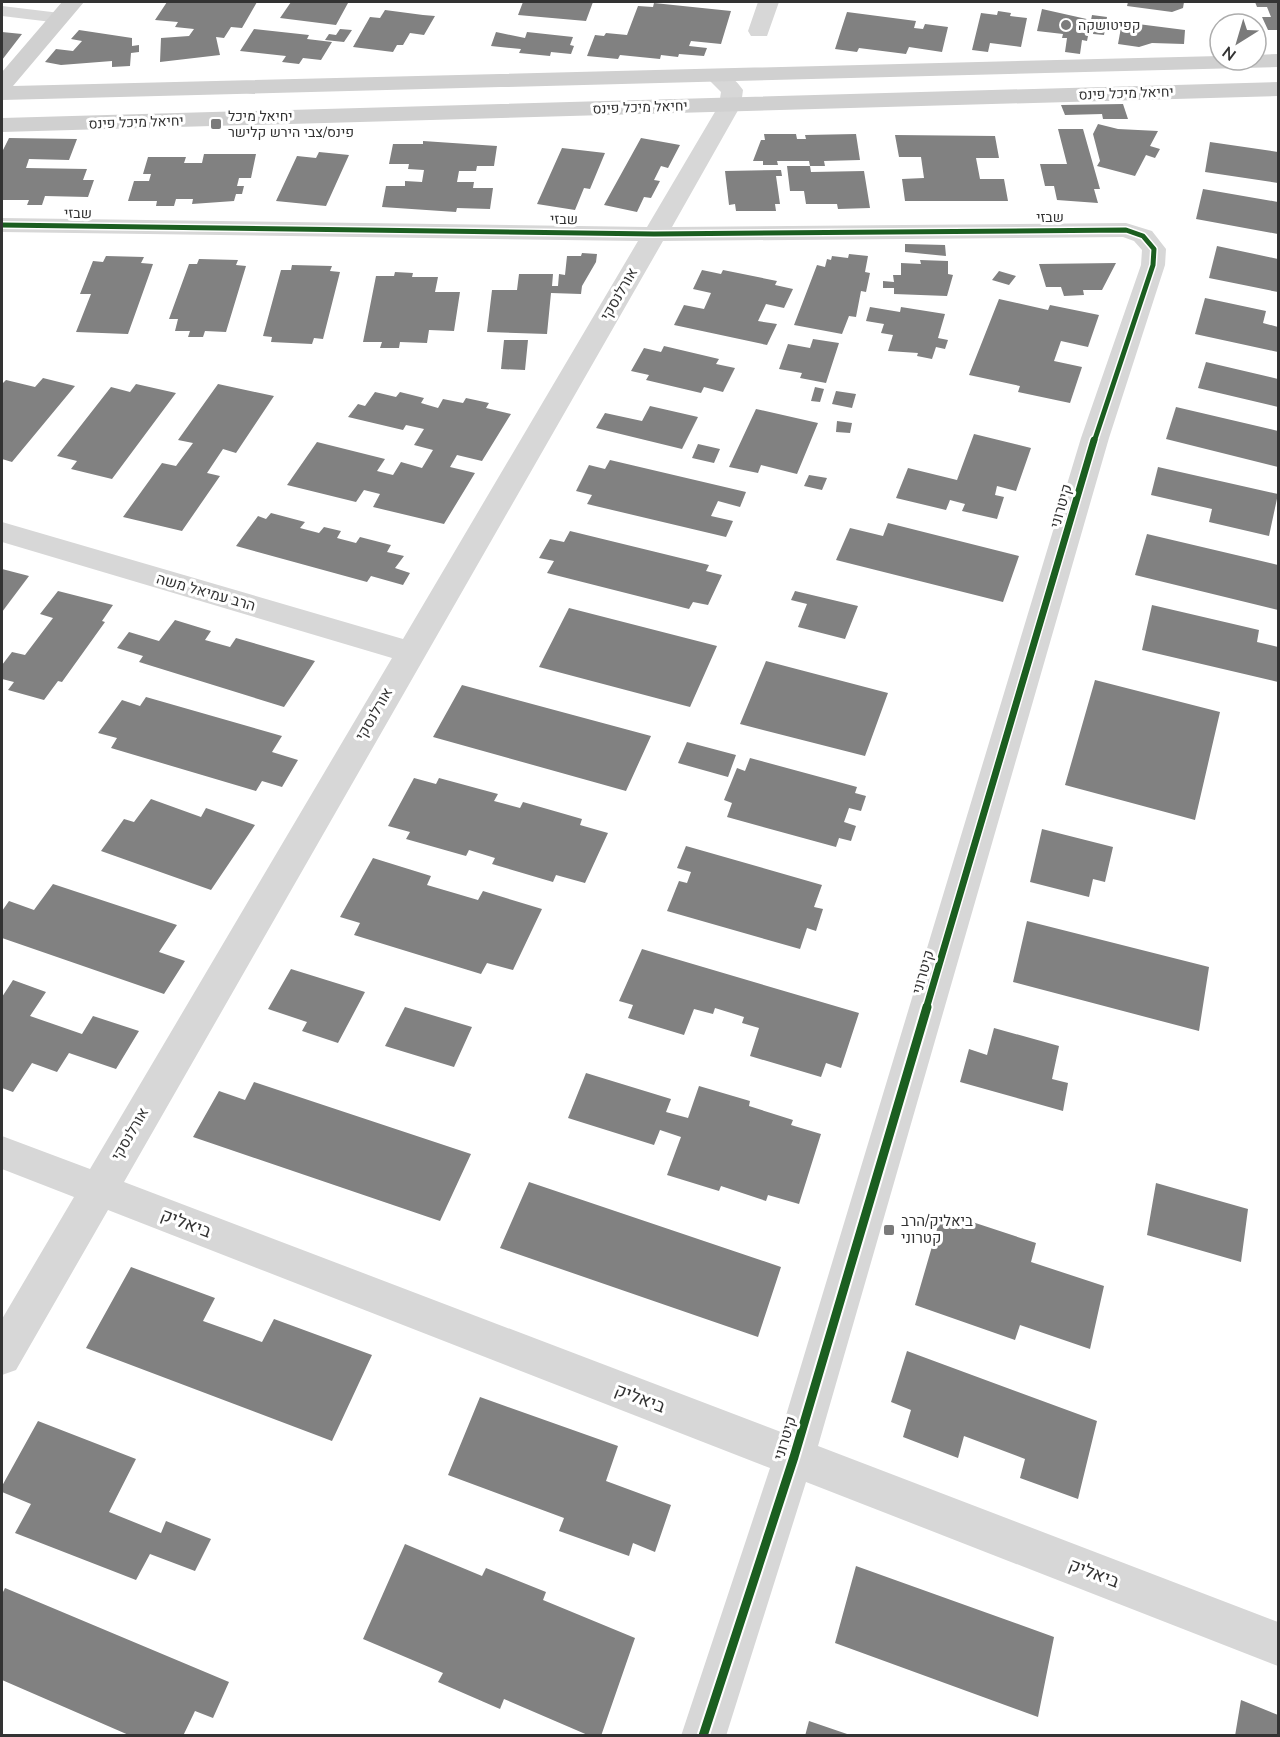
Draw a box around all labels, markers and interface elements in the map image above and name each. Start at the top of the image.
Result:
north arrow [1208,12,1268,72]
place label: קפיטושקה [1078,16,1141,35]
marker: קפיטושקה [1059,18,1073,32]
text: N [1218,41,1241,66]
street label: יחיאל מיכל פינס [1078,82,1174,105]
street label: יחיאל מיכל פינס [592,96,688,119]
place label: יחיאל מיכל פינס/צבי הירש קלישר [228,107,354,142]
street label: יחיאל מיכל פינס [88,111,184,134]
marker: יחיאל מיכל פינס/צבי הירש קלישר [209,117,223,131]
street label: שבזי [64,204,92,223]
street label: שבזי [1036,208,1064,227]
street label: שבזי [550,210,578,229]
street label: אורלנסקי [596,264,642,324]
street label: קיטרוני [1045,482,1077,530]
street label: הרב עמיאל משה [154,568,258,616]
street label: אורלנסקי [351,684,397,744]
street label: קיטרוני [907,948,939,996]
street label: אורלנסקי [107,1104,153,1164]
street label: ביאליק [157,1202,215,1244]
place label: ביאליק/הרב קטרוני [901,1211,973,1248]
marker: ביאליק/הרב קטרוני [882,1223,896,1237]
street label: ביאליק [611,1377,669,1419]
street label: קיטרוני [769,1414,801,1462]
street label: ביאליק [1065,1552,1123,1594]

